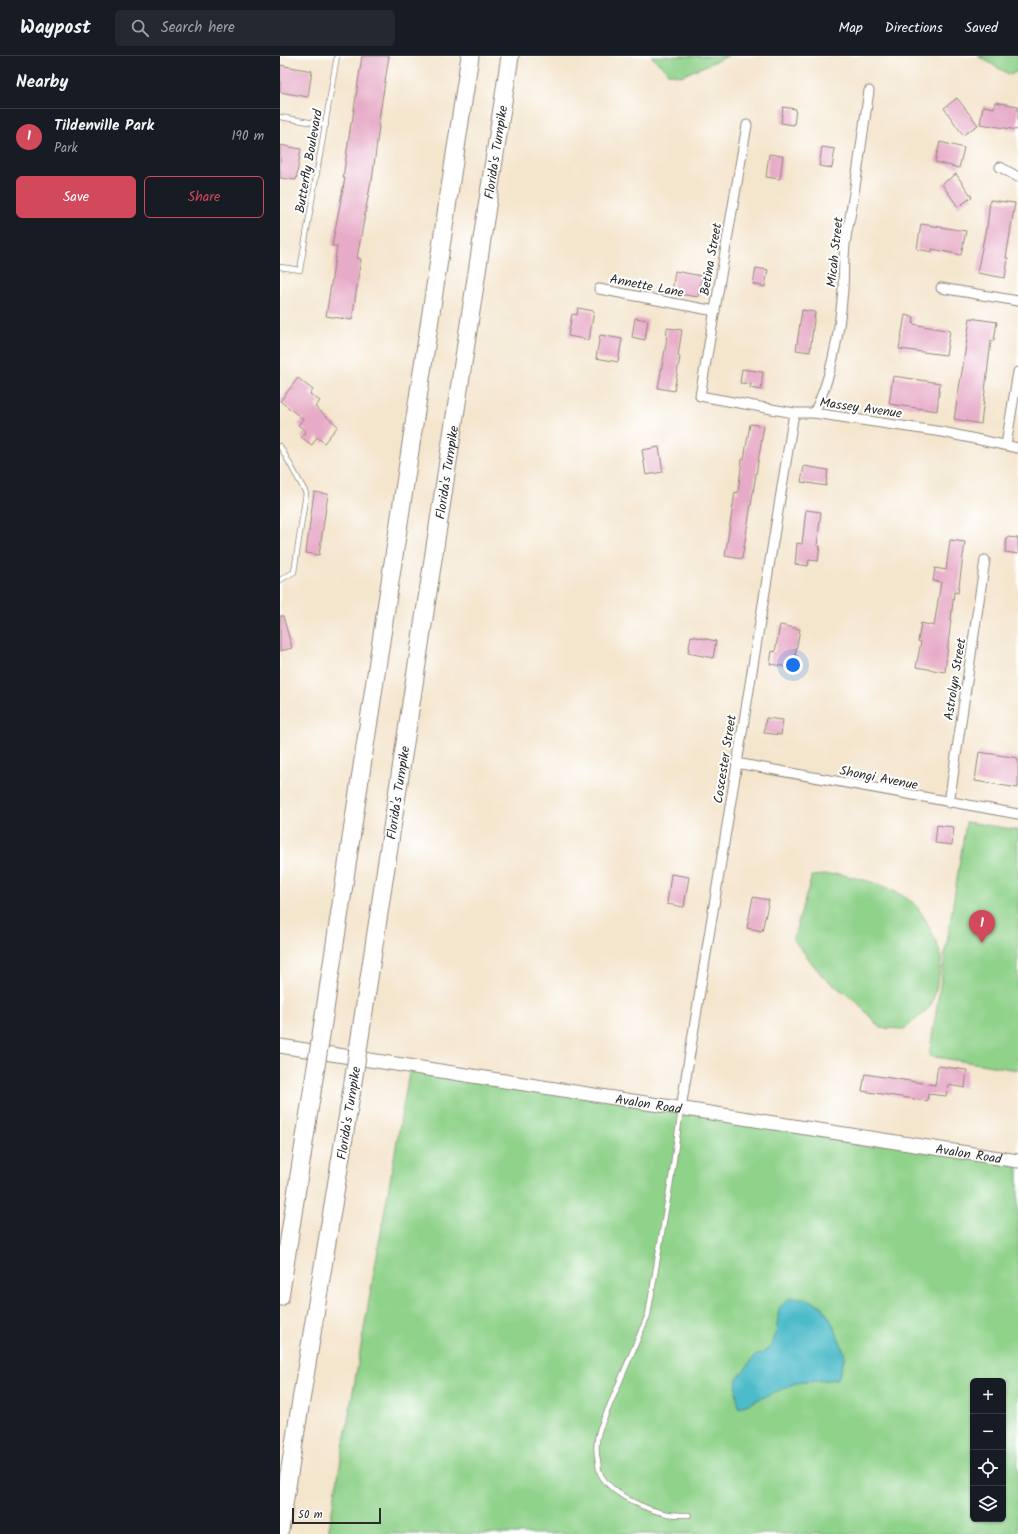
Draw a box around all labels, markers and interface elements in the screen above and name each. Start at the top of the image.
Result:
search box [115,10,395,46]
text: Waypost [20,13,91,43]
text: Search here [161,16,235,40]
icon: search [129,17,151,39]
text: Map [838,17,863,39]
text: Directions [885,17,943,39]
text: Saved [965,17,998,39]
text: Nearby [16,69,68,96]
street label: Florida's Turnpike [479,104,514,201]
street label: Butterfly Boulevard [290,107,329,215]
text: Tildenville Park [54,114,154,138]
text: 1 [27,126,31,147]
text: 190 m [232,126,264,147]
text: Park [54,138,78,159]
button: Save [16,176,136,218]
button: Share [144,176,264,218]
street label: Micah Street [821,215,850,288]
street label: Betina Street [695,220,728,297]
street label: Annette Lane [608,269,686,304]
street label: Massey Avenue [818,392,903,425]
street label: Florida's Turnpike [430,424,465,521]
street label: Astrolyn Street [939,636,972,722]
your location [783,655,803,675]
street label: Coscester Street [708,712,743,805]
street label: Florida's Turnpike [381,745,416,841]
street label: Shongi Avenue [838,761,920,796]
pin: 1 [969,910,995,943]
street label: Florida's Turnpike [332,1065,367,1161]
street label: Avalon Road [614,1089,683,1121]
street label: Avalon Road [934,1139,1004,1170]
map controls [970,1378,1006,1522]
button: + [970,1378,1006,1414]
button: − [970,1414,1006,1450]
button: locate [970,1450,1006,1486]
button: layers [970,1486,1006,1522]
scale bar [292,1506,381,1525]
text: 50 m [298,1506,323,1524]

